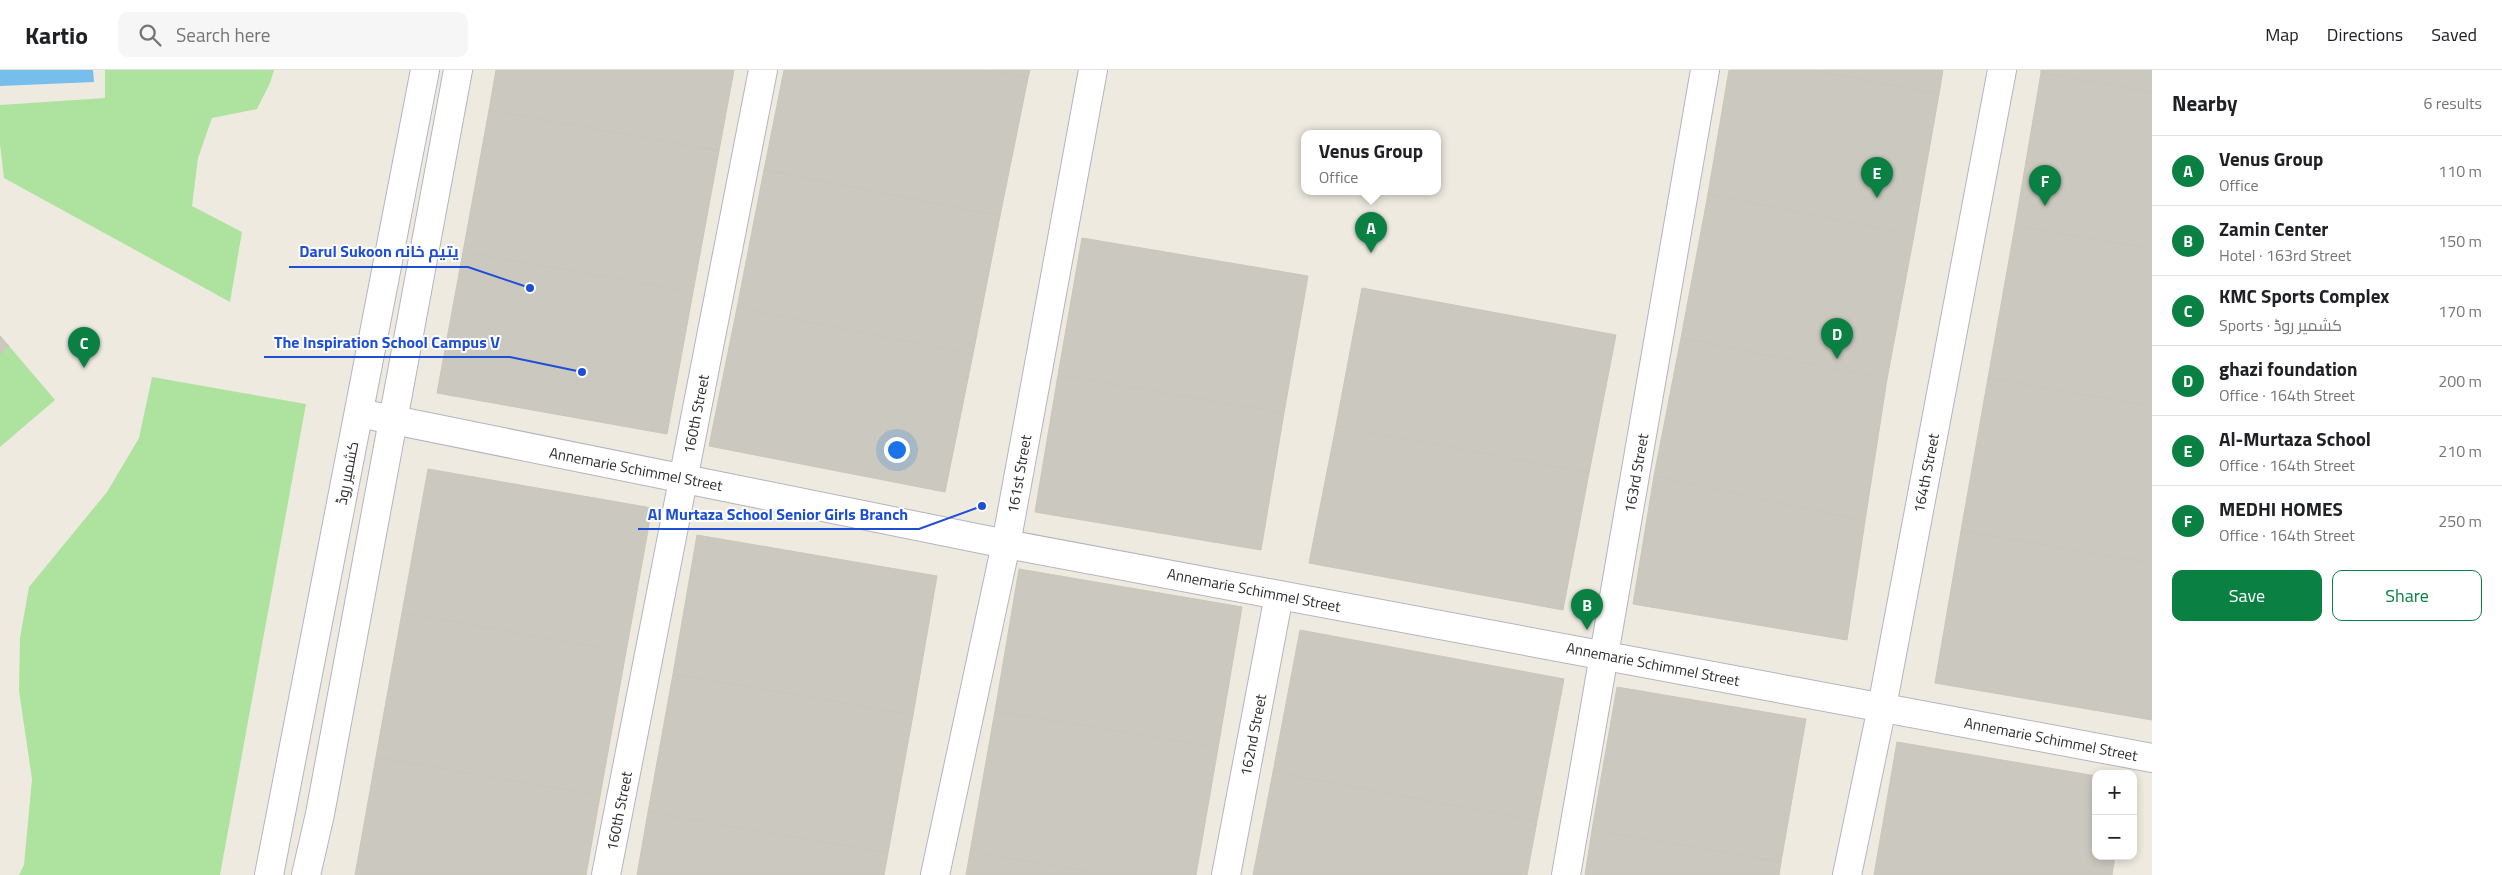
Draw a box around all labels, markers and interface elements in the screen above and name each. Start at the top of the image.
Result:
search box [118,12,468,57]
text: Kartio [25,17,88,53]
text: Search here [176,20,270,49]
icon: search [136,21,164,49]
text: Map [2265,21,2299,48]
text: Directions [2327,21,2403,48]
text: Saved [2431,21,2477,48]
text: Nearby [2172,87,2237,119]
text: 6 results [2423,91,2482,115]
popup [1301,130,1441,195]
text: Venus Group [1319,136,1423,165]
text: Venus Group [2219,144,2323,173]
pin: E [1861,157,1893,198]
text: A [2183,159,2193,183]
text: 110 m [2438,159,2482,183]
text: Office [1319,165,1358,189]
pin: F [2029,165,2061,206]
text: Office [2219,173,2259,197]
pin: A [1355,212,1387,253]
text: Zamin Center [2219,214,2328,243]
text: B [2183,229,2193,253]
text: 150 m [2438,229,2482,253]
callout: Darul Sukoon یتیم خانہ [289,236,468,267]
text: Darul Sukoon یتیم خانہ [299,239,459,263]
text: Hotel · 163rd Street [2219,243,2351,267]
text: KMC Sports Complex [2219,281,2389,310]
text: C [2184,299,2192,323]
text: 170 m [2438,299,2482,323]
text: Sports · کشمیر روڈ [2219,313,2342,337]
pin: D [1821,318,1853,359]
callout: The Inspiration School Campus V [264,326,510,357]
pin: C [68,327,100,368]
text: The Inspiration School Campus V [274,330,500,354]
text: ghazi foundation [2219,354,2357,383]
text: D [2183,369,2193,393]
text: 200 m [2438,369,2482,393]
street label: 160th Street [677,372,715,456]
text: Office · 164th Street [2219,383,2355,407]
text: Al-Murtaza School [2219,424,2371,453]
street label: 163rd Street [1618,431,1654,514]
street label: 164th Street [1907,431,1945,515]
street label: 161st Street [1001,432,1037,515]
your location [884,437,910,463]
street label: کشمیر روڈ [330,439,364,507]
text: E [2184,439,2192,463]
text: 210 m [2438,439,2482,463]
street label: Annemarie Schimmel Street [547,441,725,497]
text: Office · 164th Street [2219,453,2355,477]
text: MEDHI HOMES [2219,494,2343,523]
callout: Al Murtaza School Senior Girls Branch [638,498,919,529]
text: Al Murtaza School Senior Girls Branch [648,502,908,526]
text: F [2184,509,2192,533]
text: 250 m [2438,509,2482,533]
text: Office · 164th Street [2219,523,2355,547]
street label: Annemarie Schimmel Street [1165,562,1343,618]
button: Save [2172,570,2322,621]
button: Share [2332,570,2482,621]
pin: B [1571,589,1603,630]
street label: Annemarie Schimmel Street [1564,636,1742,692]
street label: 162nd Street [1234,691,1272,778]
street label: Annemarie Schimmel Street [1962,711,2140,767]
street label: 160th Street [600,769,638,853]
map controls [2092,770,2137,860]
button: + [2092,770,2137,815]
button: − [2092,815,2137,860]

